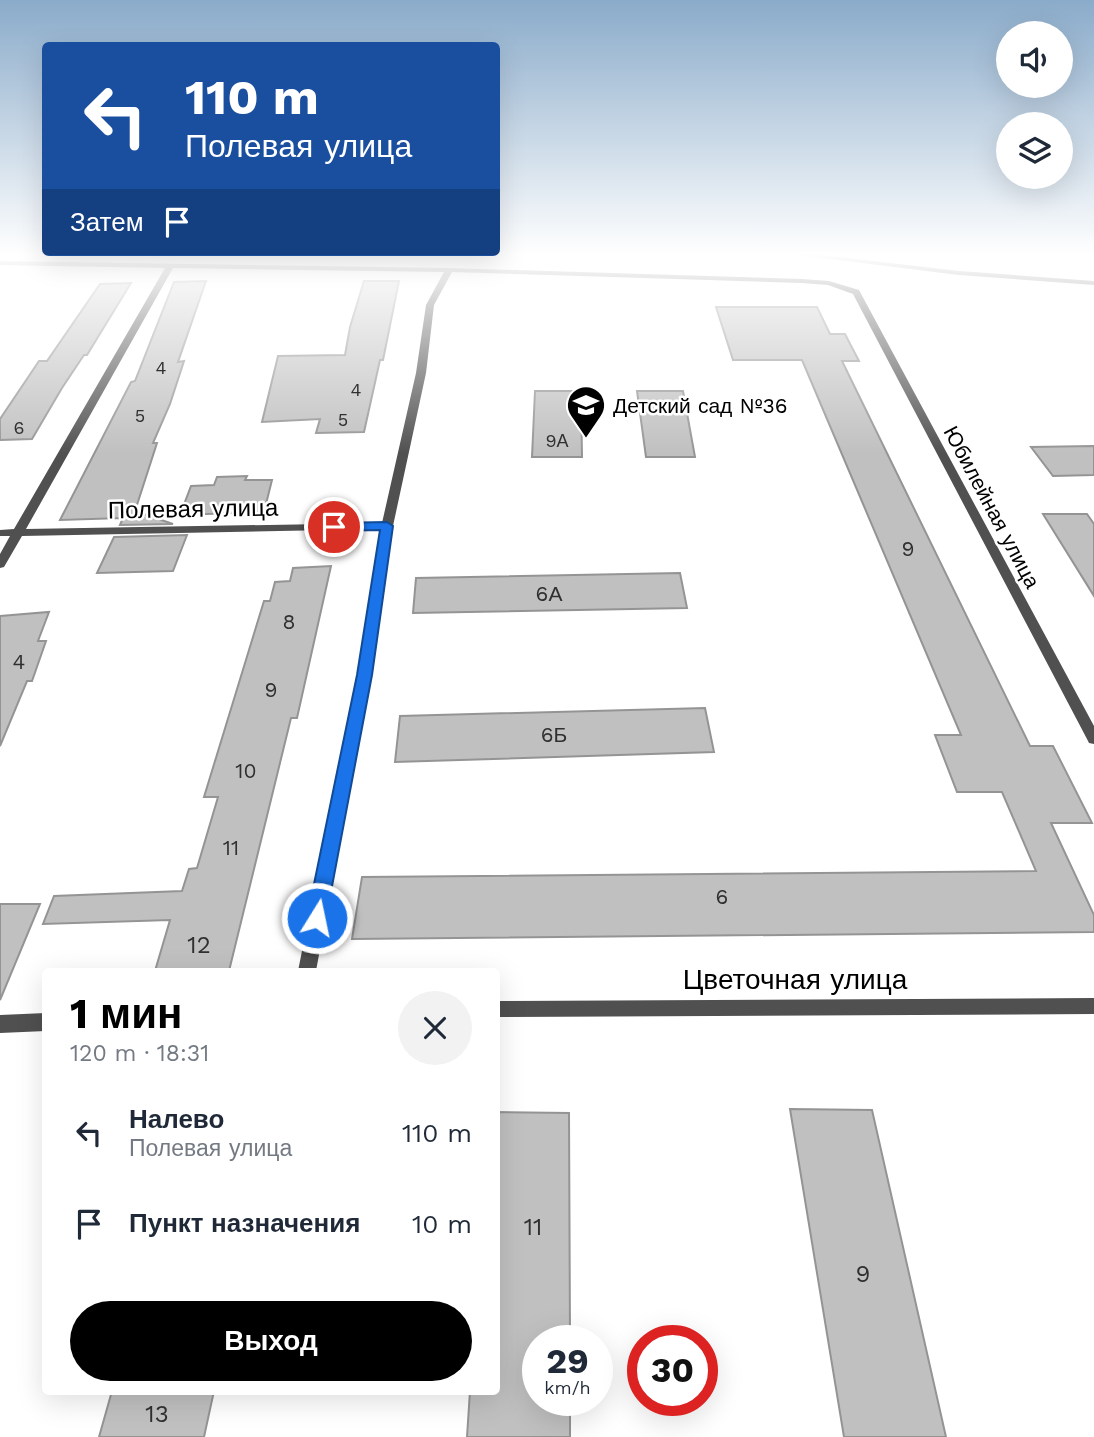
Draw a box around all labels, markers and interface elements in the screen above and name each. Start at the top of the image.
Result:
map controls [996,21,1073,189]
button: sound [996,21,1073,98]
text: 110 m [185,68,319,126]
icon: left [70,70,161,161]
button: layers [996,112,1073,189]
text: Полевая улица [185,127,412,165]
icon: arrive [158,203,196,241]
text: Затем [70,207,144,237]
house number: 4 [156,357,167,378]
house number: 4 [351,379,362,400]
school or university icon: Детский сад №36 [565,384,607,439]
place label: Детский сад №36 [613,393,787,418]
house number: 5 [135,405,145,426]
house number: 5 [338,409,348,430]
house number: 6 [14,417,24,438]
street label: Юбилейная улица [939,422,1045,593]
house number: 9А [545,430,569,451]
street label: Полевая улица [108,494,279,524]
pin [304,497,364,557]
icon: arrive [315,508,353,546]
house number: 9 [902,536,914,561]
house number: 6А [536,581,562,606]
house number: 8 [283,609,295,634]
house number: 4 [13,649,25,674]
house number: 9 [265,677,277,702]
house number: 6Б [541,722,567,747]
house number: 10 [235,758,257,783]
house number: 11 [223,835,239,860]
position arrow [280,881,354,955]
house number: 6 [716,884,728,909]
house number: 12 [187,931,211,959]
street label: Цветочная улица [683,963,908,996]
text: 1 мин [70,989,182,1038]
button: close [398,991,472,1065]
text: 120 m · 18:31 [70,1040,209,1067]
text: Налево [129,1104,224,1134]
icon: left [70,1114,108,1152]
text: 110 m [402,1118,472,1148]
text: Полевая улица [129,1135,292,1162]
icon: arrive [70,1205,108,1243]
text: Пункт назначения [129,1208,360,1238]
text: 10 m [412,1209,472,1239]
house number: 11 [524,1213,542,1241]
house number: 9 [856,1260,870,1288]
button: Выход [70,1301,472,1381]
speed limit sign: 30 [627,1325,718,1416]
text: 29 [546,1340,589,1382]
text: km/h [544,1377,591,1398]
house number: 13 [145,1400,169,1428]

